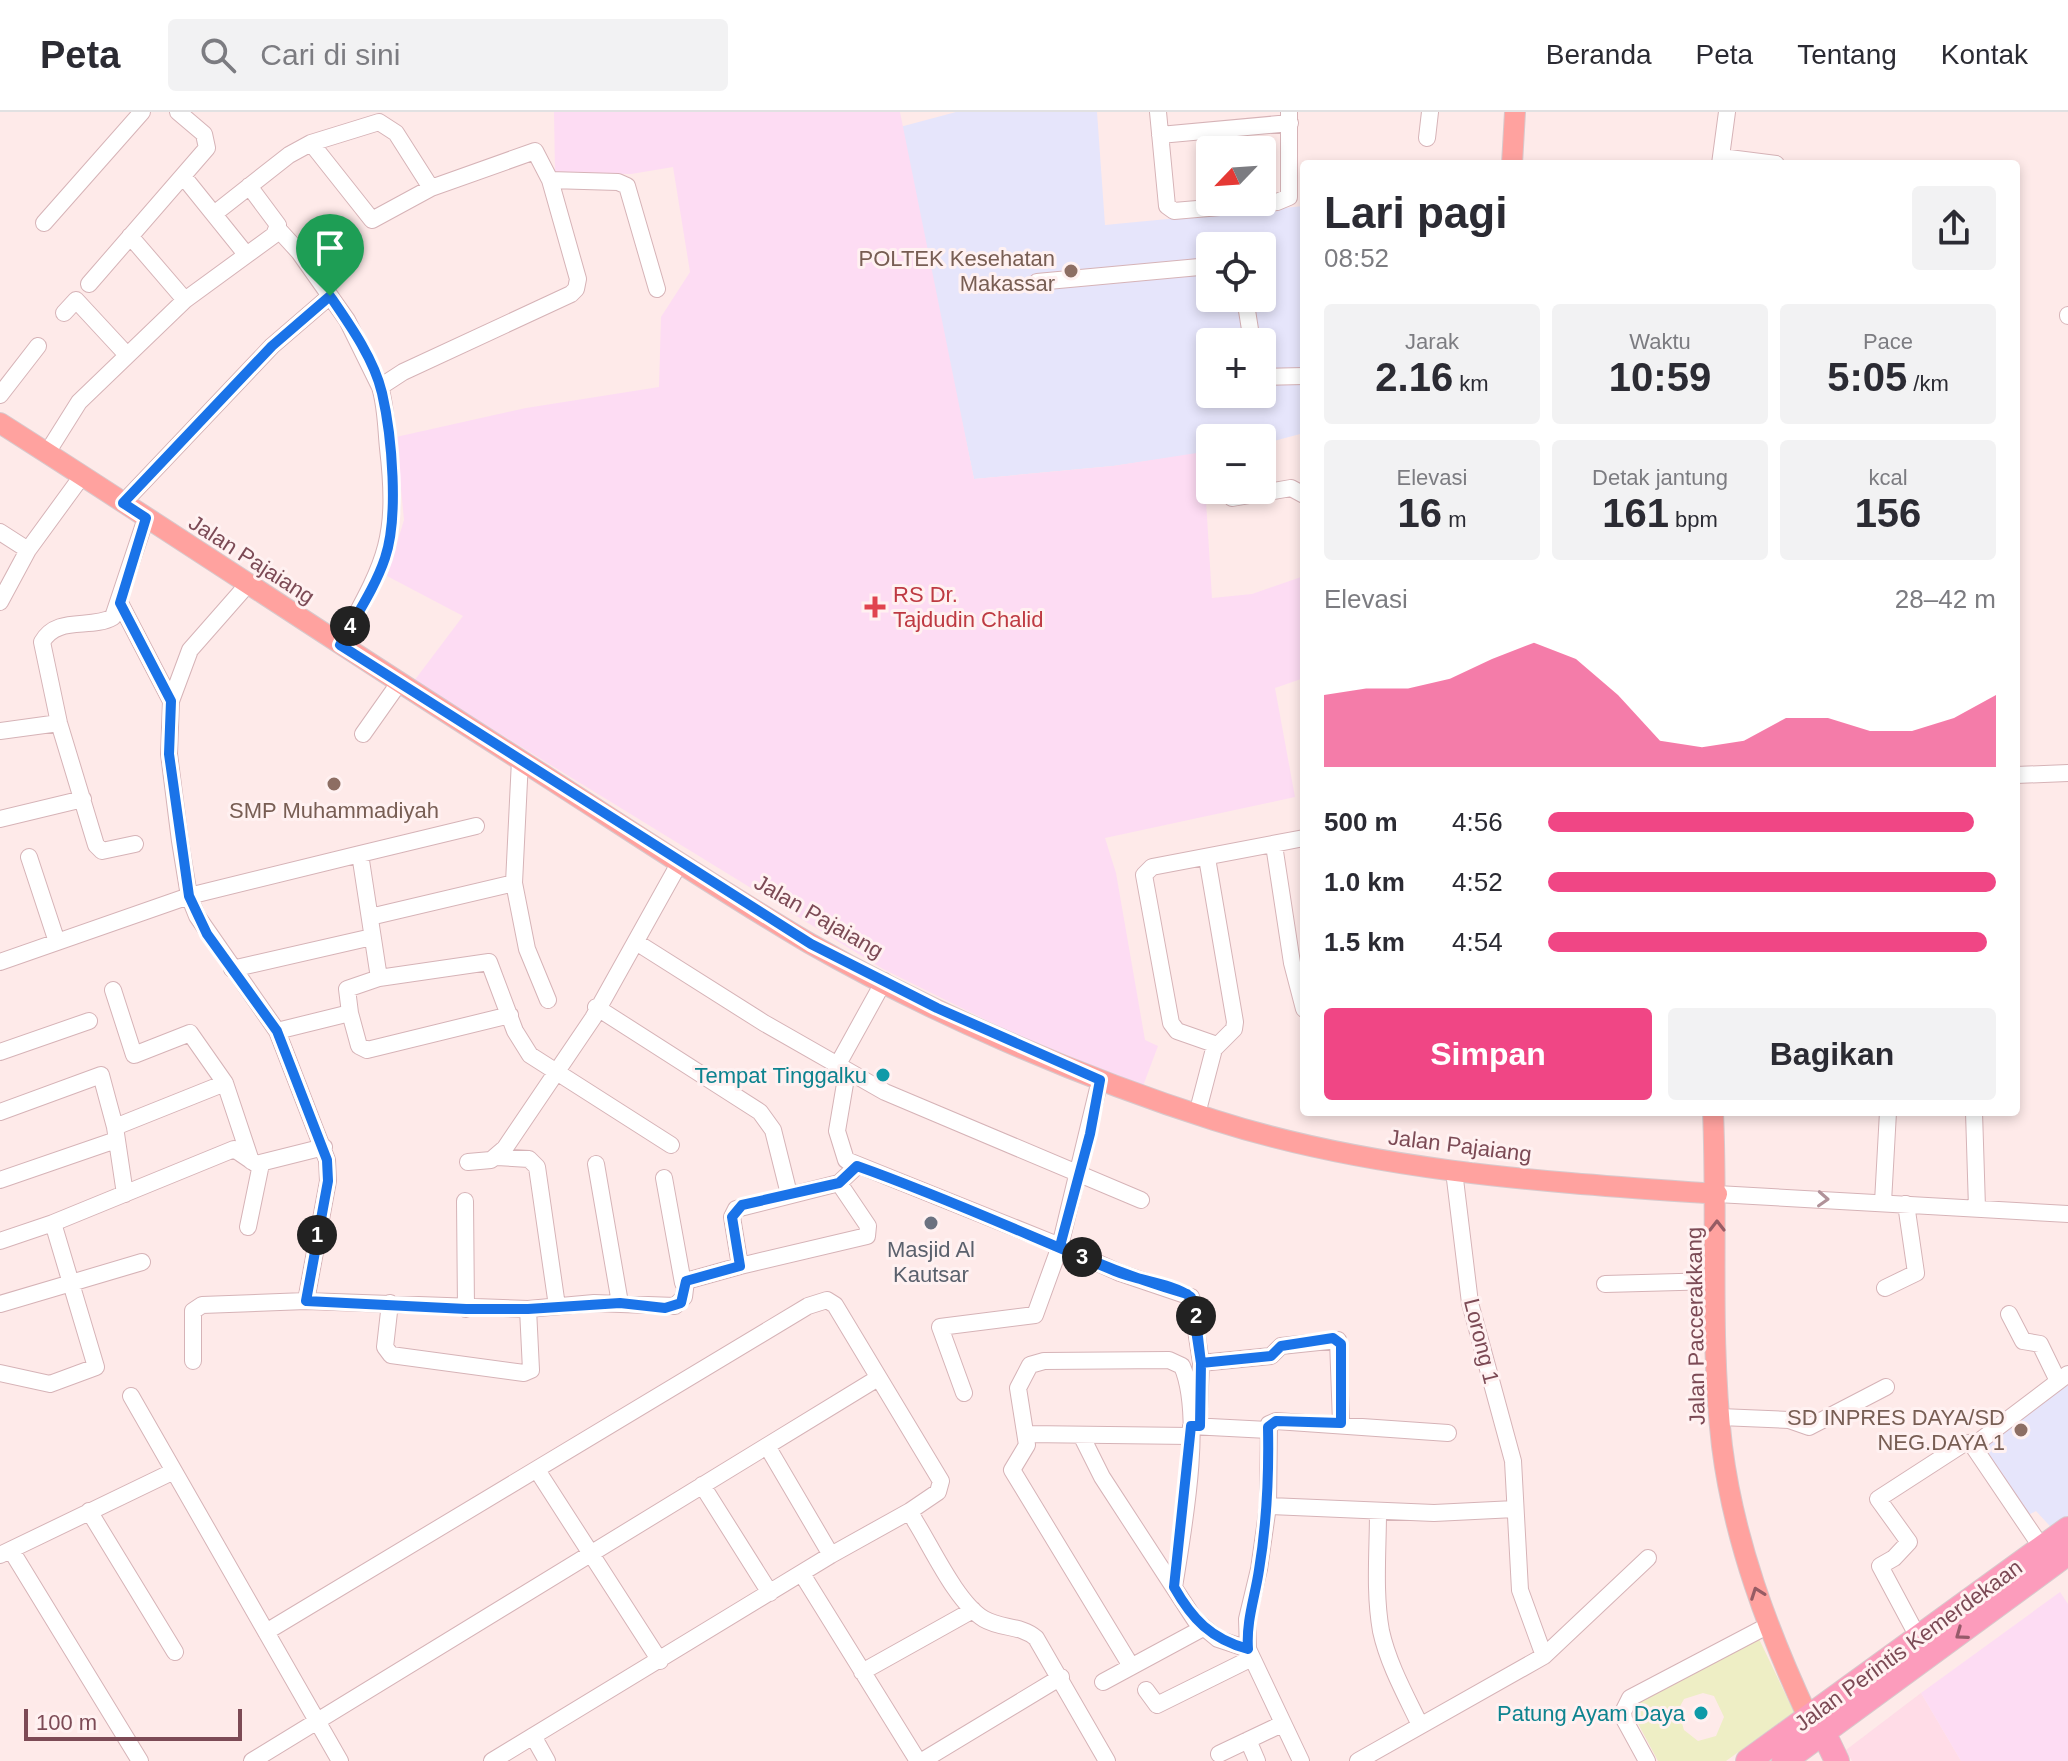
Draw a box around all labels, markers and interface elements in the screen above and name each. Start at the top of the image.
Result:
search box [168,19,728,91]
icon: search [196,33,240,77]
text: Peta [40,34,120,76]
text: Cari di sini [260,38,400,71]
text: Beranda [1546,39,1652,70]
text: Peta [1696,39,1753,70]
text: Tentang [1797,39,1897,70]
text: Kontak [1941,39,2028,70]
north arrow [1196,136,1276,216]
map controls [1196,136,1276,504]
button: share [1912,186,1996,270]
text: Lari pagi [1324,188,1507,237]
pin [296,214,364,296]
icon: arrive [308,226,352,270]
button: locate [1196,232,1276,312]
text: 08:52 [1324,243,1389,273]
place label: POLTEK Kesehatan Makassar [859,246,1055,296]
marker: POLTEK Kesehatan Makassar [1062,262,1080,280]
button: + [1196,328,1276,408]
text: Jarak [1405,329,1459,354]
text: Waktu [1629,329,1691,354]
text: Pace [1863,329,1913,354]
text: 2.16 [1375,355,1453,399]
text: 10:59 [1609,355,1711,399]
text: 5:05 [1827,355,1907,399]
text: km [1453,371,1489,396]
text: /km [1907,371,1949,396]
button: − [1196,424,1276,504]
text: Elevasi [1397,465,1467,490]
text: Detak jantung [1592,465,1728,490]
text: kcal [1868,465,1908,490]
text: 16 [1398,491,1442,535]
text: 161 [1602,491,1669,535]
text: 156 [1855,491,1921,535]
text: m [1442,507,1466,532]
text: bpm [1669,507,1718,532]
street label: Jalan Pajaiang [184,510,319,609]
place label: RS Dr. Tajdudin Chalid [893,582,1043,632]
text: Elevasi [1324,584,1408,614]
text: 28–42 m [1895,584,1996,614]
marker: RS Dr. Tajdudin Chalid [864,596,886,618]
pin: 4 [330,606,370,646]
text: 4 [344,613,356,638]
marker: SMP Muhammadiyah [325,775,343,793]
place label: SMP Muhammadiyah [229,798,439,823]
text: 500 m [1324,807,1398,837]
text: 4:56 [1452,807,1503,837]
text: 1.0 km [1324,867,1405,897]
text: 4:52 [1452,867,1503,897]
street label: Jalan Pajaiang [750,870,888,963]
text: 1.5 km [1324,927,1405,957]
text: 4:54 [1452,927,1503,957]
button: Simpan [1324,1008,1652,1100]
button: Bagikan [1668,1008,1996,1100]
place label: Tempat Tinggalku [695,1063,867,1088]
marker: Tempat Tinggalku [874,1066,892,1084]
street label: Jalan Pajaiang [1387,1124,1533,1167]
one-way arrow [1817,1190,1830,1207]
marker: Masjid Al Kautsar [922,1214,940,1232]
pin: 1 [297,1215,337,1255]
one-way arrow [1708,1219,1726,1232]
text: 1 [311,1222,323,1247]
street label: Jalan Paccerakkang [1681,1227,1710,1425]
place label: Masjid Al Kautsar [887,1237,975,1287]
pin: 3 [1062,1237,1102,1277]
text: 3 [1076,1244,1088,1269]
pin: 2 [1176,1296,1216,1336]
street label: Lorong 1 [1459,1296,1504,1386]
text: 2 [1190,1303,1202,1328]
place label: SD INPRES DAYA/SD NEG.DAYA 1 [1787,1405,2005,1455]
marker: SD INPRES DAYA/SD NEG.DAYA 1 [2012,1421,2030,1439]
street label: Jalan Perintis Kemerdekaan [1790,1554,2027,1736]
one-way arrow [1750,1587,1767,1601]
one-way arrow [1956,1624,1970,1639]
place label: Patung Ayam Daya [1497,1701,1686,1726]
marker: Patung Ayam Daya [1692,1704,1710,1722]
scale bar [24,1705,242,1741]
text: 100 m [36,1710,97,1735]

